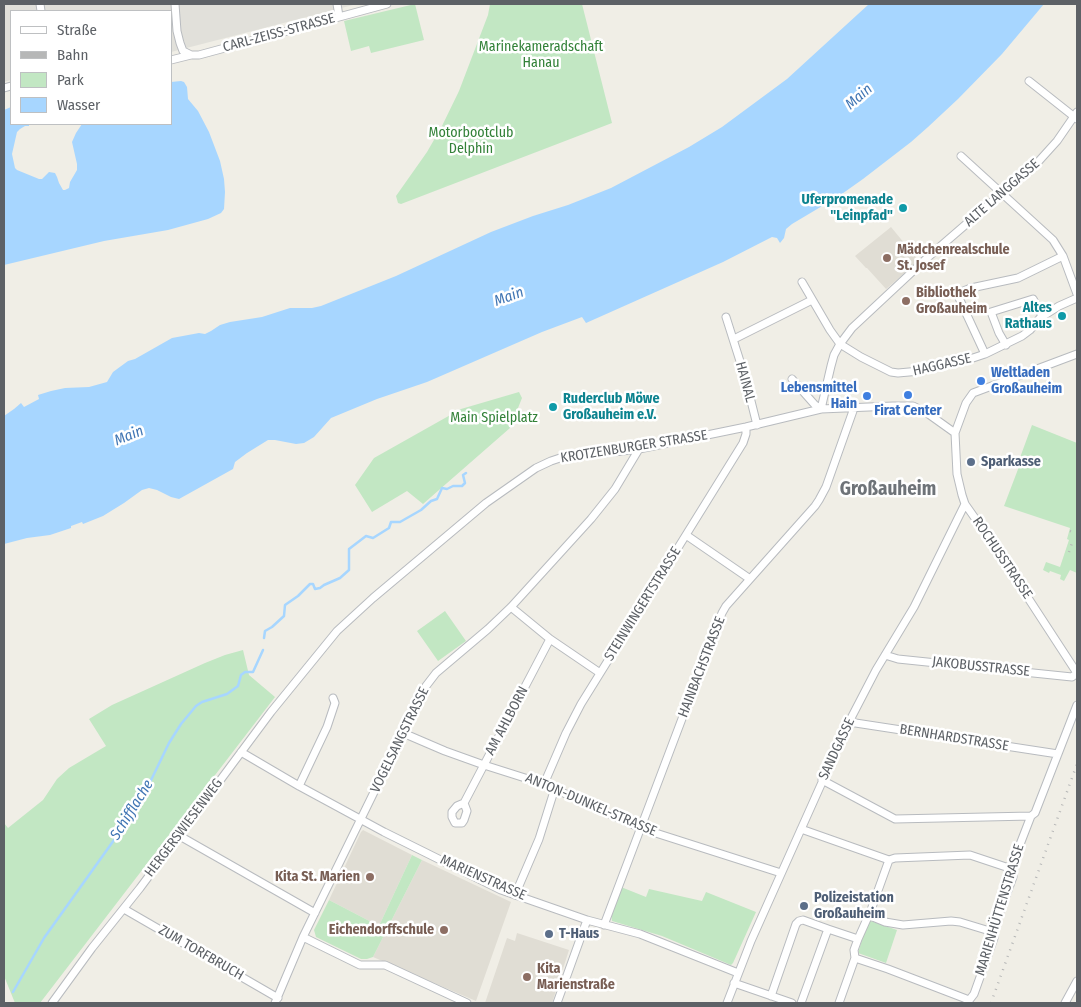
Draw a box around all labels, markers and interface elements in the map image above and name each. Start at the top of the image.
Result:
legend [10,10,172,125]
street label: CARL-ZEISS-STRASSE [221,10,337,56]
text: Straße [57,21,97,39]
park label: Marinekameradschaft Hanau [479,39,603,72]
text: Bahn [57,46,88,64]
text: Park [57,71,84,89]
water label: Main [842,80,876,114]
text: Wasser [57,96,100,114]
park label: Motorbootclub Delphin [429,125,513,158]
street label: ALTE LANGGASSE [961,156,1043,230]
place label: Uferpromenade "Leinpfad" [801,192,893,224]
marker: Uferpromenade "Leinpfad" [897,202,909,214]
place label: Mädchenrealschule St. Josef [897,242,1010,274]
marker: Mädchenrealschule St. Josef [881,252,893,264]
water label: Main [492,283,526,311]
place label: Bibliothek Großauheim [916,285,987,318]
marker: Bibliothek Großauheim [900,295,912,307]
place label: Altes Rathaus [1005,300,1052,332]
marker: Altes Rathaus [1056,310,1068,322]
street label: HAGGASSE [911,350,973,380]
street label: HAINAL [732,360,758,404]
place label: Weltladen Großauheim [991,365,1062,398]
marker: Weltladen Großauheim [975,375,987,387]
place label: Lebensmittel Hain [781,380,857,412]
marker: Firat Center [902,389,914,401]
marker: Lebensmittel Hain [861,390,873,402]
place label: Ruderclub Möwe Großauheim e.V. [563,391,660,424]
marker: Ruderclub Möwe Großauheim e.V. [547,401,559,413]
place label: Firat Center [874,403,942,419]
park label: Main Spielplatz [450,410,538,426]
water label: Main [112,422,146,450]
street label: KROTZENBURGER STRASSE [559,427,709,467]
place label: Sparkasse [981,454,1041,470]
marker: Sparkasse [965,456,977,468]
district label: Großauheim [840,479,936,501]
street label: ROCHUSSTRASSE [968,514,1036,602]
street label: STEINWINGERTSTRASSE [601,544,685,664]
street label: HAINBACHSTRASSE [675,614,729,720]
street label: JAKOBUSSTRASSE [931,654,1031,680]
street label: VOGELSANGSTRASSE [367,684,433,796]
street label: AM AHLBORN [482,684,532,758]
street label: SANDGASSE [815,715,859,783]
street label: BERNHARDSTRASSE [898,721,1010,755]
street label: ANTON-DUNKEL-STRASSE [523,770,659,840]
street label: HERGERSWIESENWEG [141,775,227,881]
water label: Schifflache [107,777,157,843]
street label: MARIENHÜTTENSTRASSE [972,842,1028,978]
street label: MARIENSTRASSE [438,852,528,904]
place label: Kita St. Marien [275,869,360,885]
marker: Kita St. Marien [364,871,376,883]
place label: Polizeistation Großauheim [814,890,894,922]
marker: Polizeistation Großauheim [798,900,810,912]
street label: ZUM TORFBRUCH [155,922,247,984]
place label: Eichendorffschule [329,922,434,938]
marker: Eichendorffschule [438,924,450,936]
place label: T-Haus [559,926,599,942]
marker: T-Haus [543,928,555,940]
place label: Kita Marienstraße [537,961,615,994]
marker: Kita Marienstraße [521,971,533,983]

